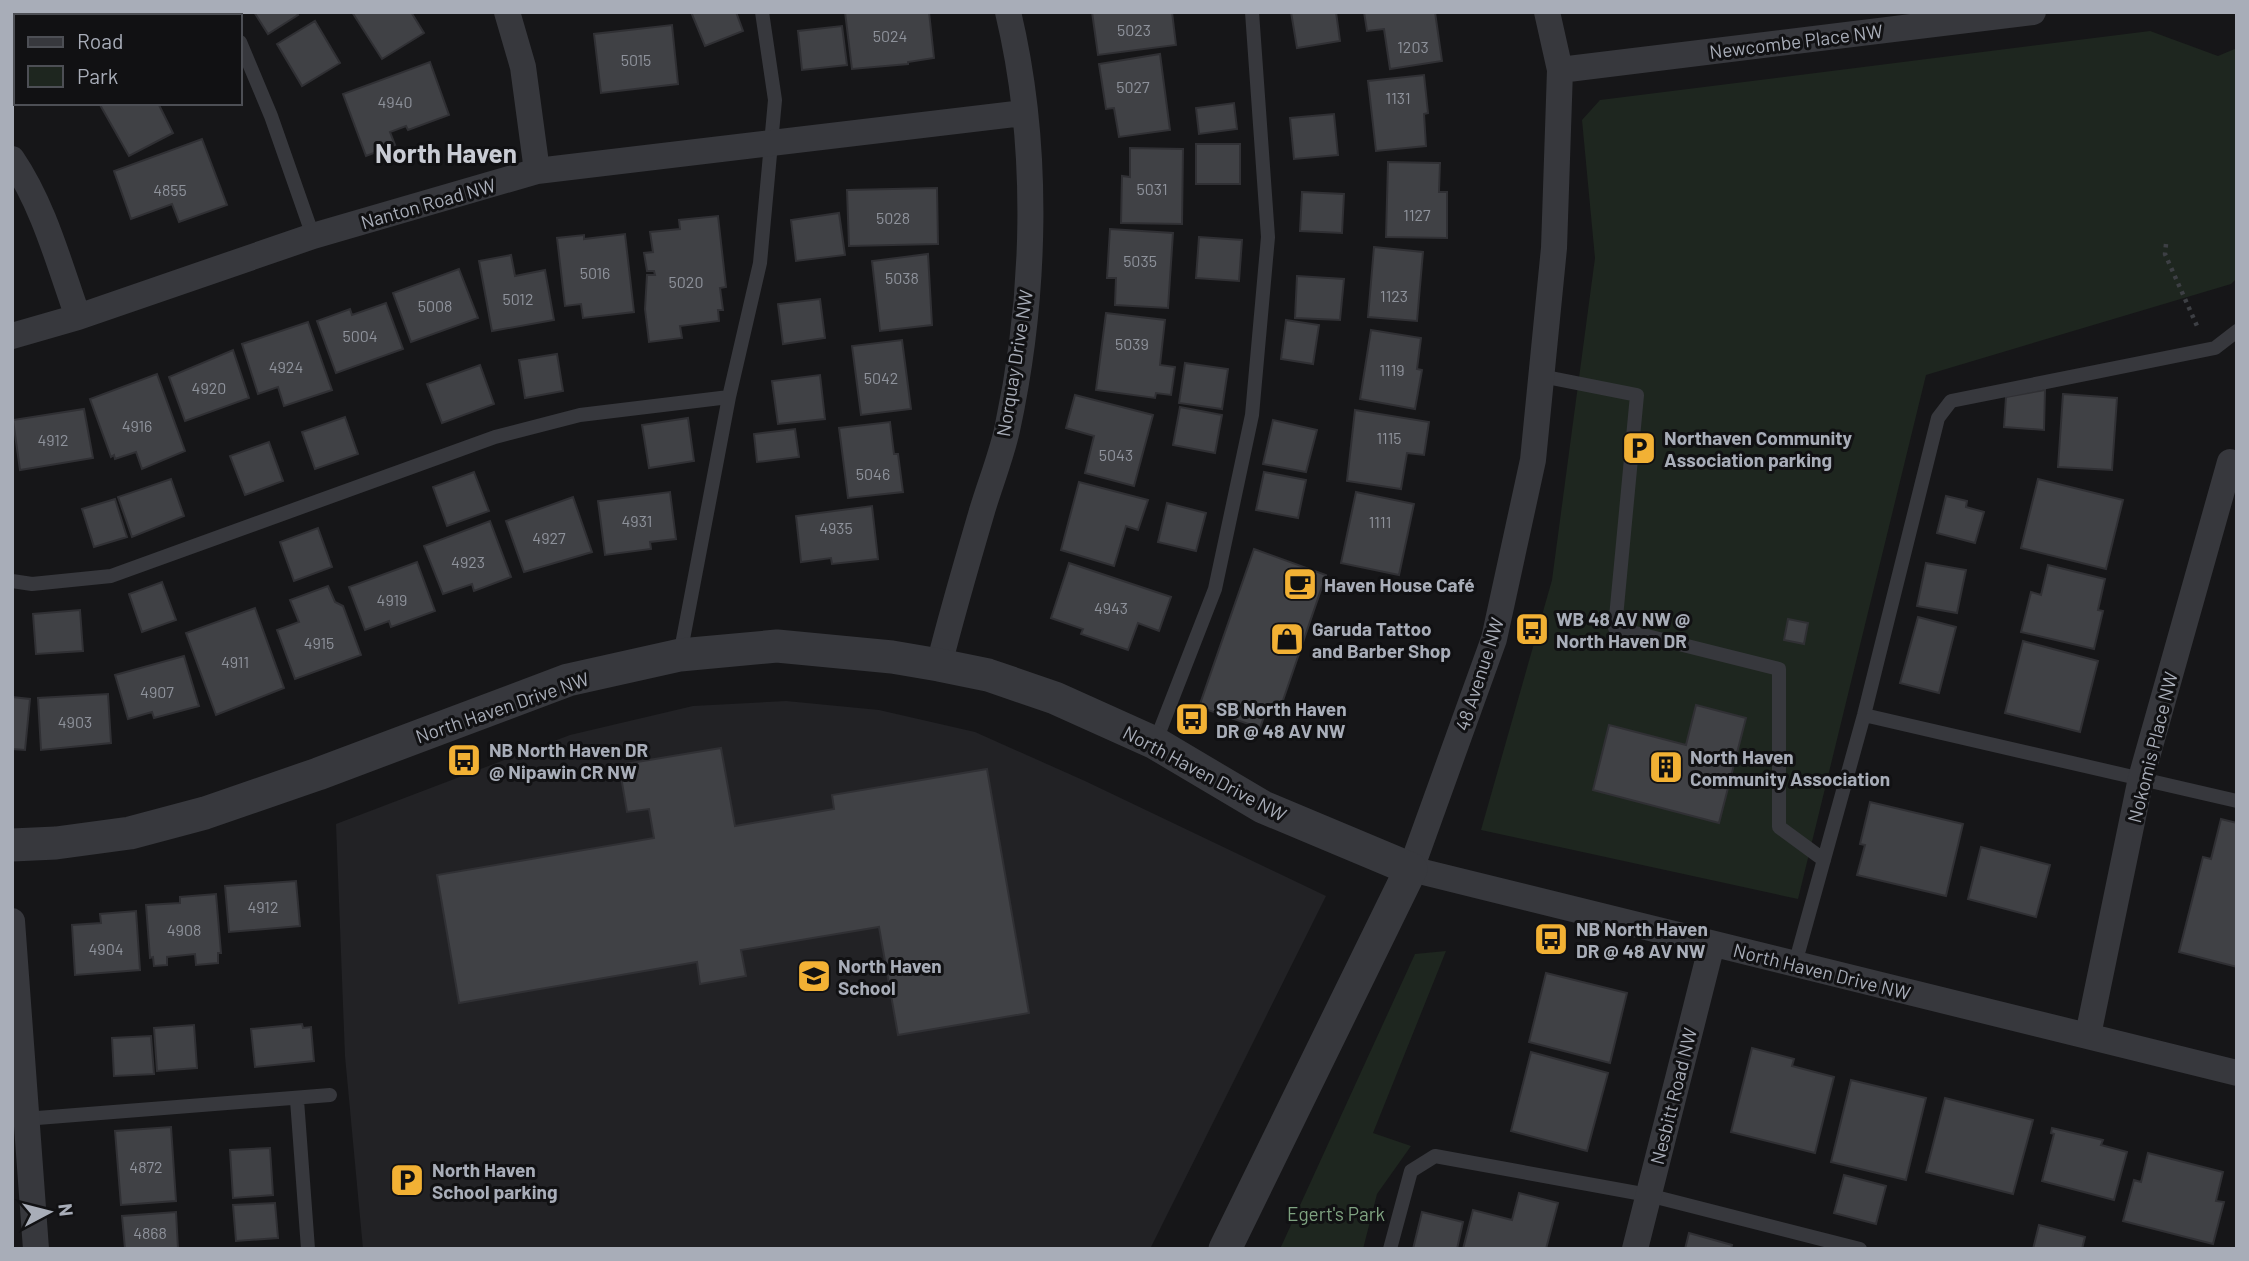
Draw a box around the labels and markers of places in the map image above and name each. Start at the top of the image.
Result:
place label: Northaven Community Association parking [1664,426,1852,471]
parking icon: Northaven Community Association parking [1620,429,1658,467]
cafe icon: Haven House Café [1281,565,1319,603]
place label: Haven House Café [1324,573,1475,596]
place label: WB 48 AV NW @ North Haven DR [1556,607,1690,652]
bus stop icon: WB 48 AV NW @ North Haven DR [1513,610,1551,648]
place label: Garuda Tattoo and Barber Shop [1312,617,1451,662]
shop icon: Garuda Tattoo and Barber Shop [1268,620,1306,658]
place label: SB North Haven DR @ 48 AV NW [1216,697,1347,742]
bus stop icon: SB North Haven DR @ 48 AV NW [1173,700,1211,738]
place label: NB North Haven DR @ Nipawin CR NW [489,738,648,783]
bus stop icon: NB North Haven DR @ Nipawin CR NW [445,741,483,779]
place label: North Haven Community Association [1690,745,1890,790]
building icon: North Haven Community Association [1647,748,1685,786]
place label: NB North Haven DR @ 48 AV NW [1576,917,1708,962]
bus stop icon: NB North Haven DR @ 48 AV NW [1532,920,1570,958]
place label: North Haven School [838,954,942,999]
school or university icon: North Haven School [795,957,833,995]
place label: North Haven School parking [432,1158,557,1203]
parking icon: North Haven School parking [388,1161,426,1199]

